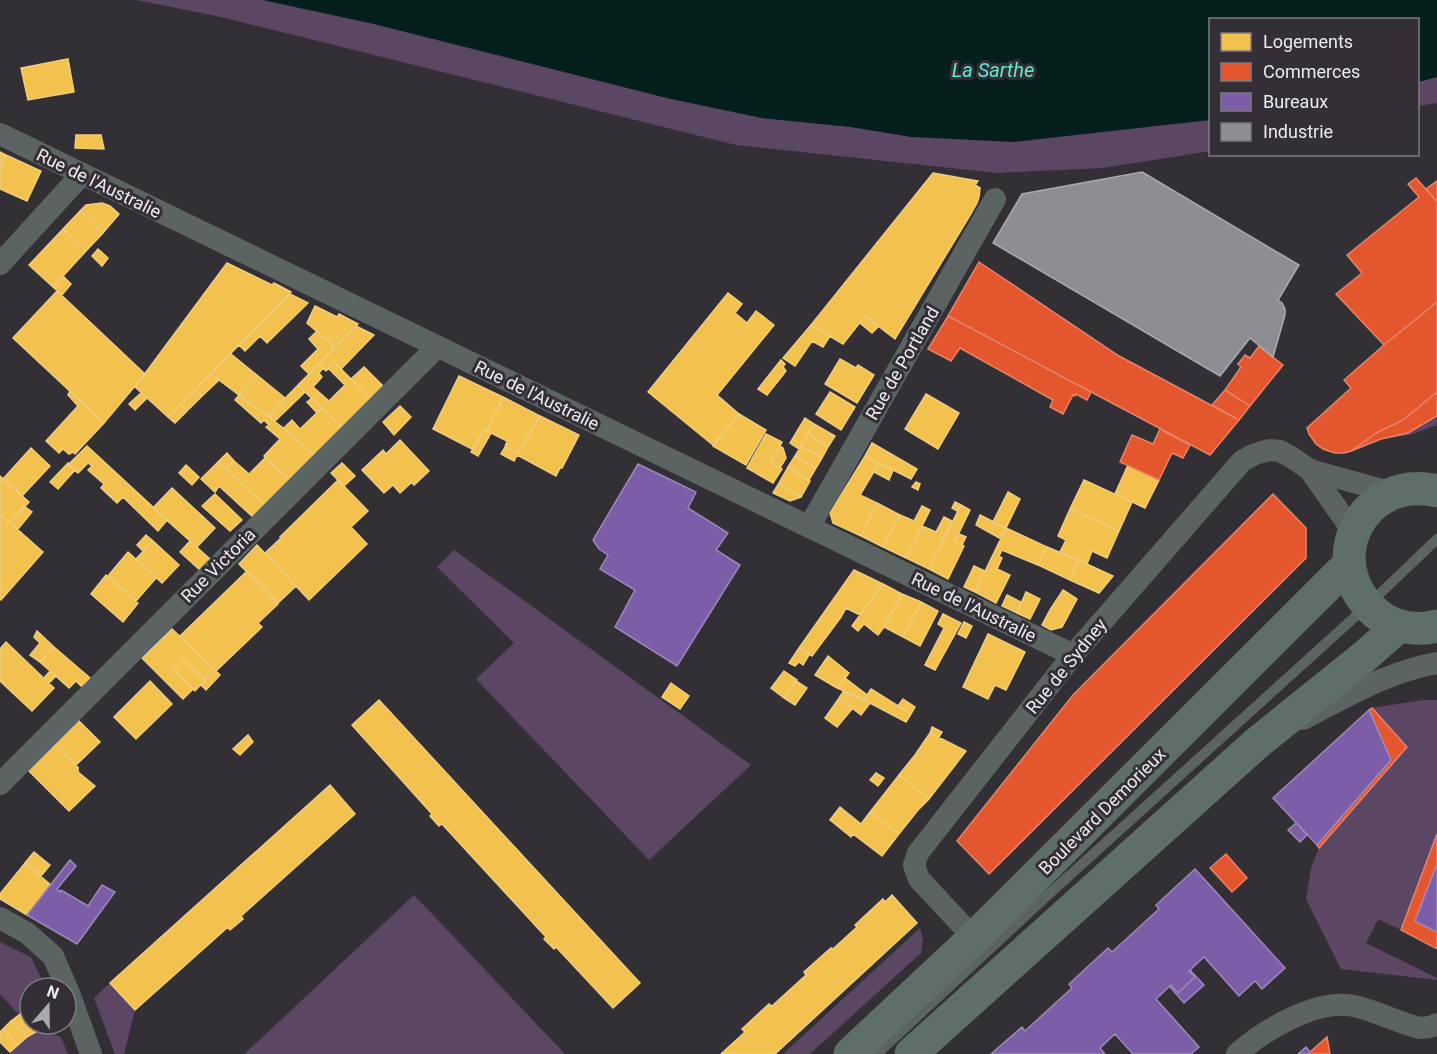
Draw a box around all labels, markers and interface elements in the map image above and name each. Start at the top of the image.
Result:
legend [1209,18,1419,156]
text: Logements [1263,31,1353,52]
water label: La Sarthe [952,58,1034,82]
text: Commerces [1263,61,1360,82]
text: Bureaux [1263,91,1328,112]
text: Industrie [1263,121,1333,142]
street label: Rue de l'Australie [33,144,165,222]
street label: Rue de Portland [861,303,943,423]
street label: Rue de l'Australie [471,356,603,434]
street label: Rue Victoria [176,523,260,607]
street label: Rue de l'Australie [908,568,1040,646]
street label: Rue de Sydney [1021,614,1111,718]
street label: Boulevard Demorieux [1034,743,1170,879]
north arrow [18,976,78,1036]
text: N [44,982,62,1003]

